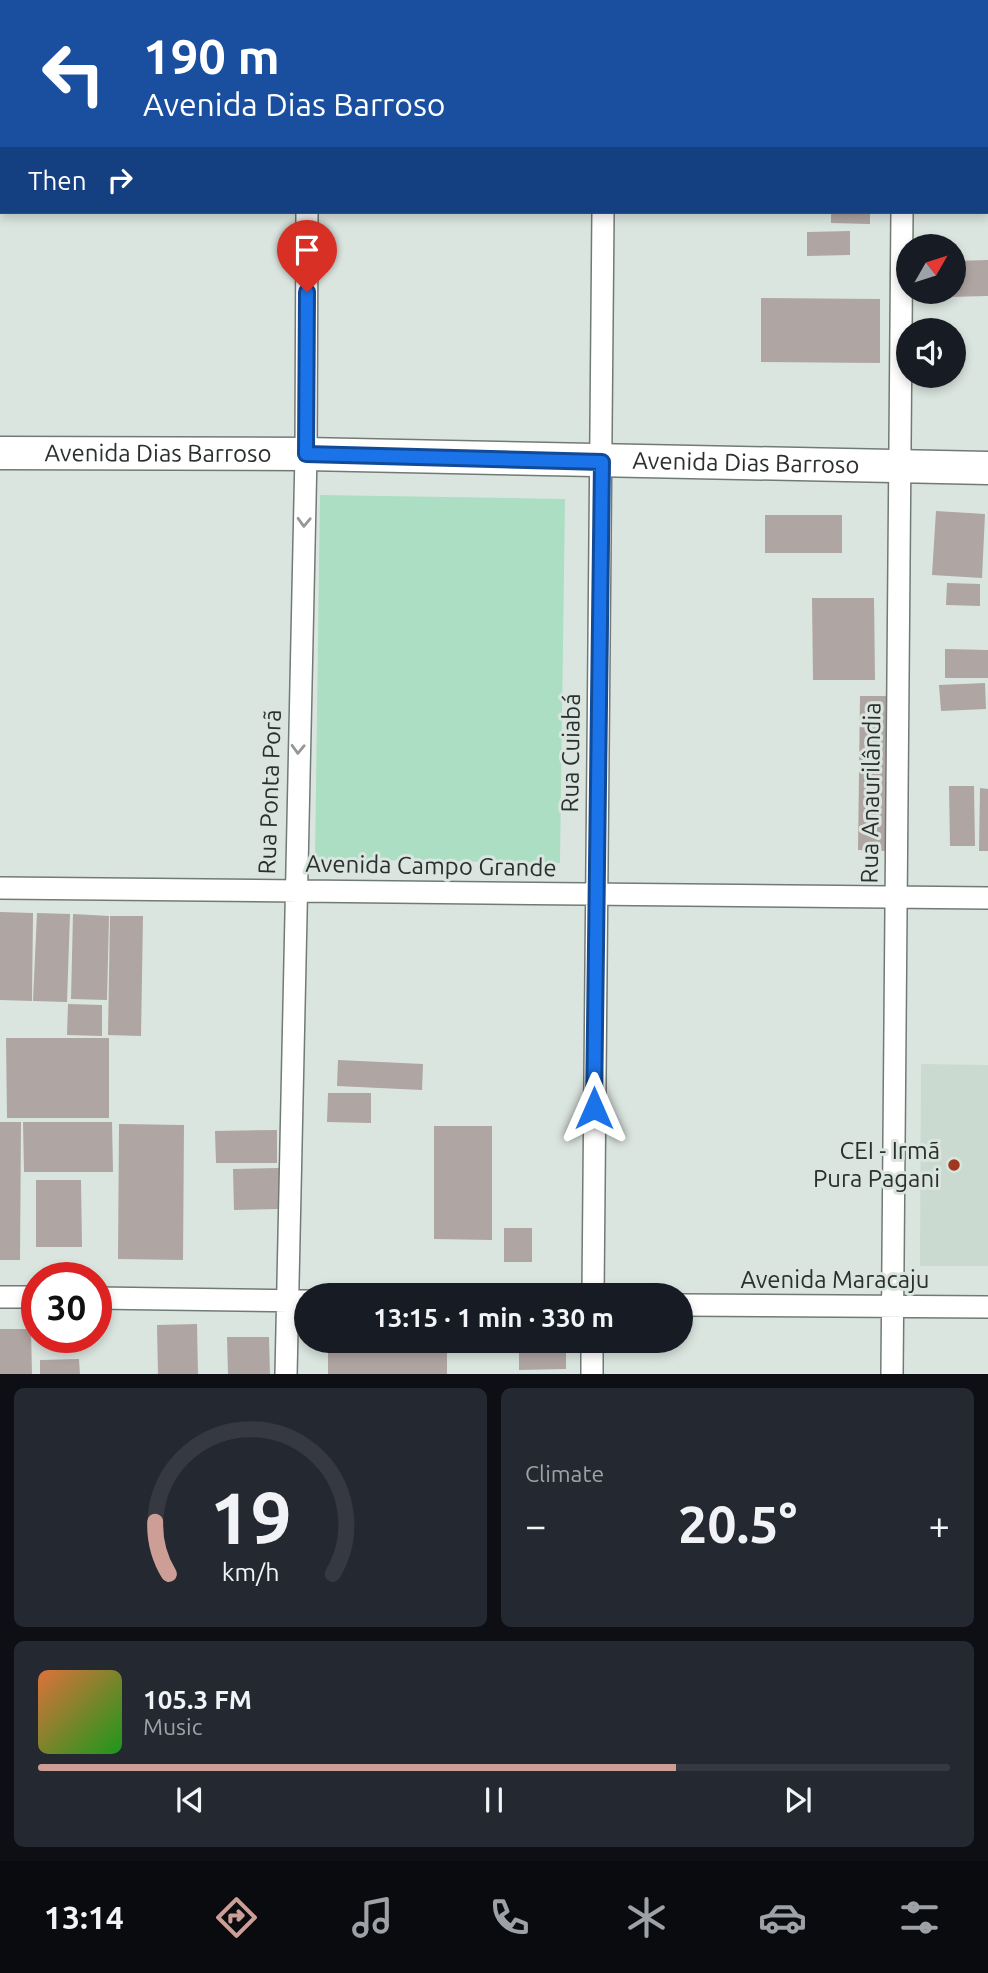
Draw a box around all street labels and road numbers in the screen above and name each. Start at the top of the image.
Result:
street label: Avenida Dias Barroso [44,439,272,467]
street label: Avenida Dias Barroso [632,447,860,478]
street label: Rua Cuiabá [556,693,585,813]
street label: Rua Anaurilândia [855,702,886,884]
street label: Rua Ponta Porã [253,709,286,875]
street label: Avenida Campo Grande [305,850,557,881]
street label: Avenida Maracaju [740,1266,930,1293]

